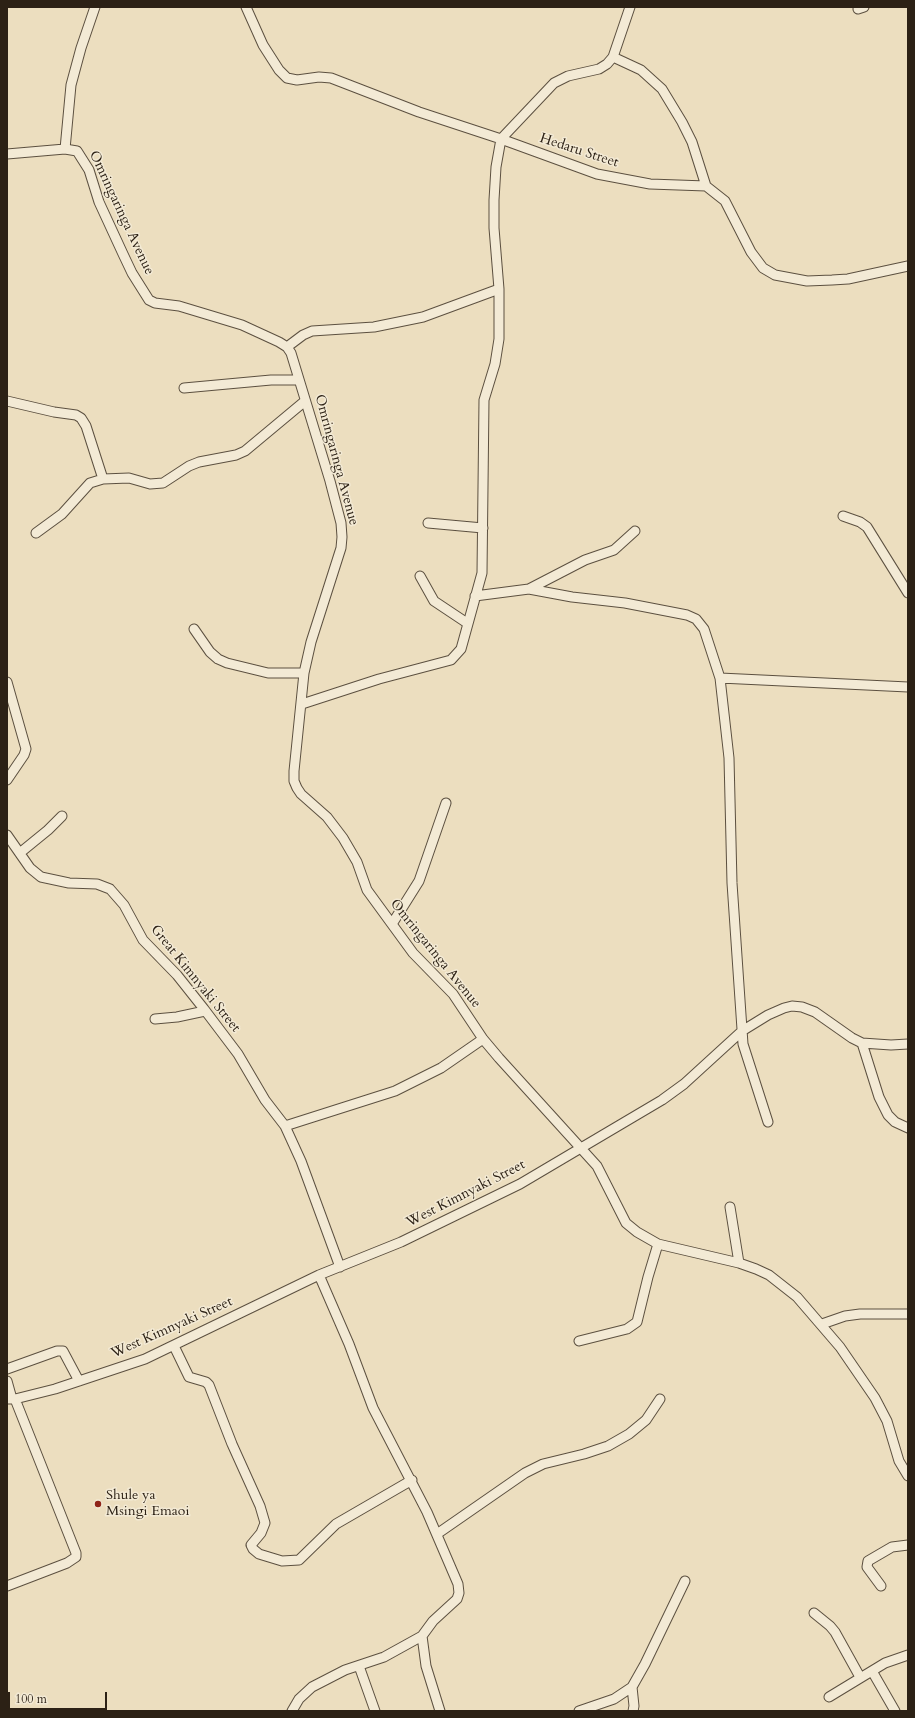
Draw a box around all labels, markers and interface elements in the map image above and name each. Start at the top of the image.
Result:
street label: Hedaru Street [538,130,620,172]
street label: Omringaringa Avenue [85,148,157,278]
street label: Omringaringa Avenue [310,393,362,527]
street label: Omringaringa Avenue [386,896,484,1012]
street label: Great Kimnyaki Street [147,922,243,1036]
street label: West Kimnyaki Street [404,1157,528,1231]
street label: West Kimnyaki Street [109,1294,235,1362]
place label: Shule ya Msingi Emaoi [106,1488,189,1520]
marker: Shule ya Msingi Emaoi [93,1499,103,1509]
scale bar [10,1684,109,1710]
text: 100 m [15,1691,47,1707]

